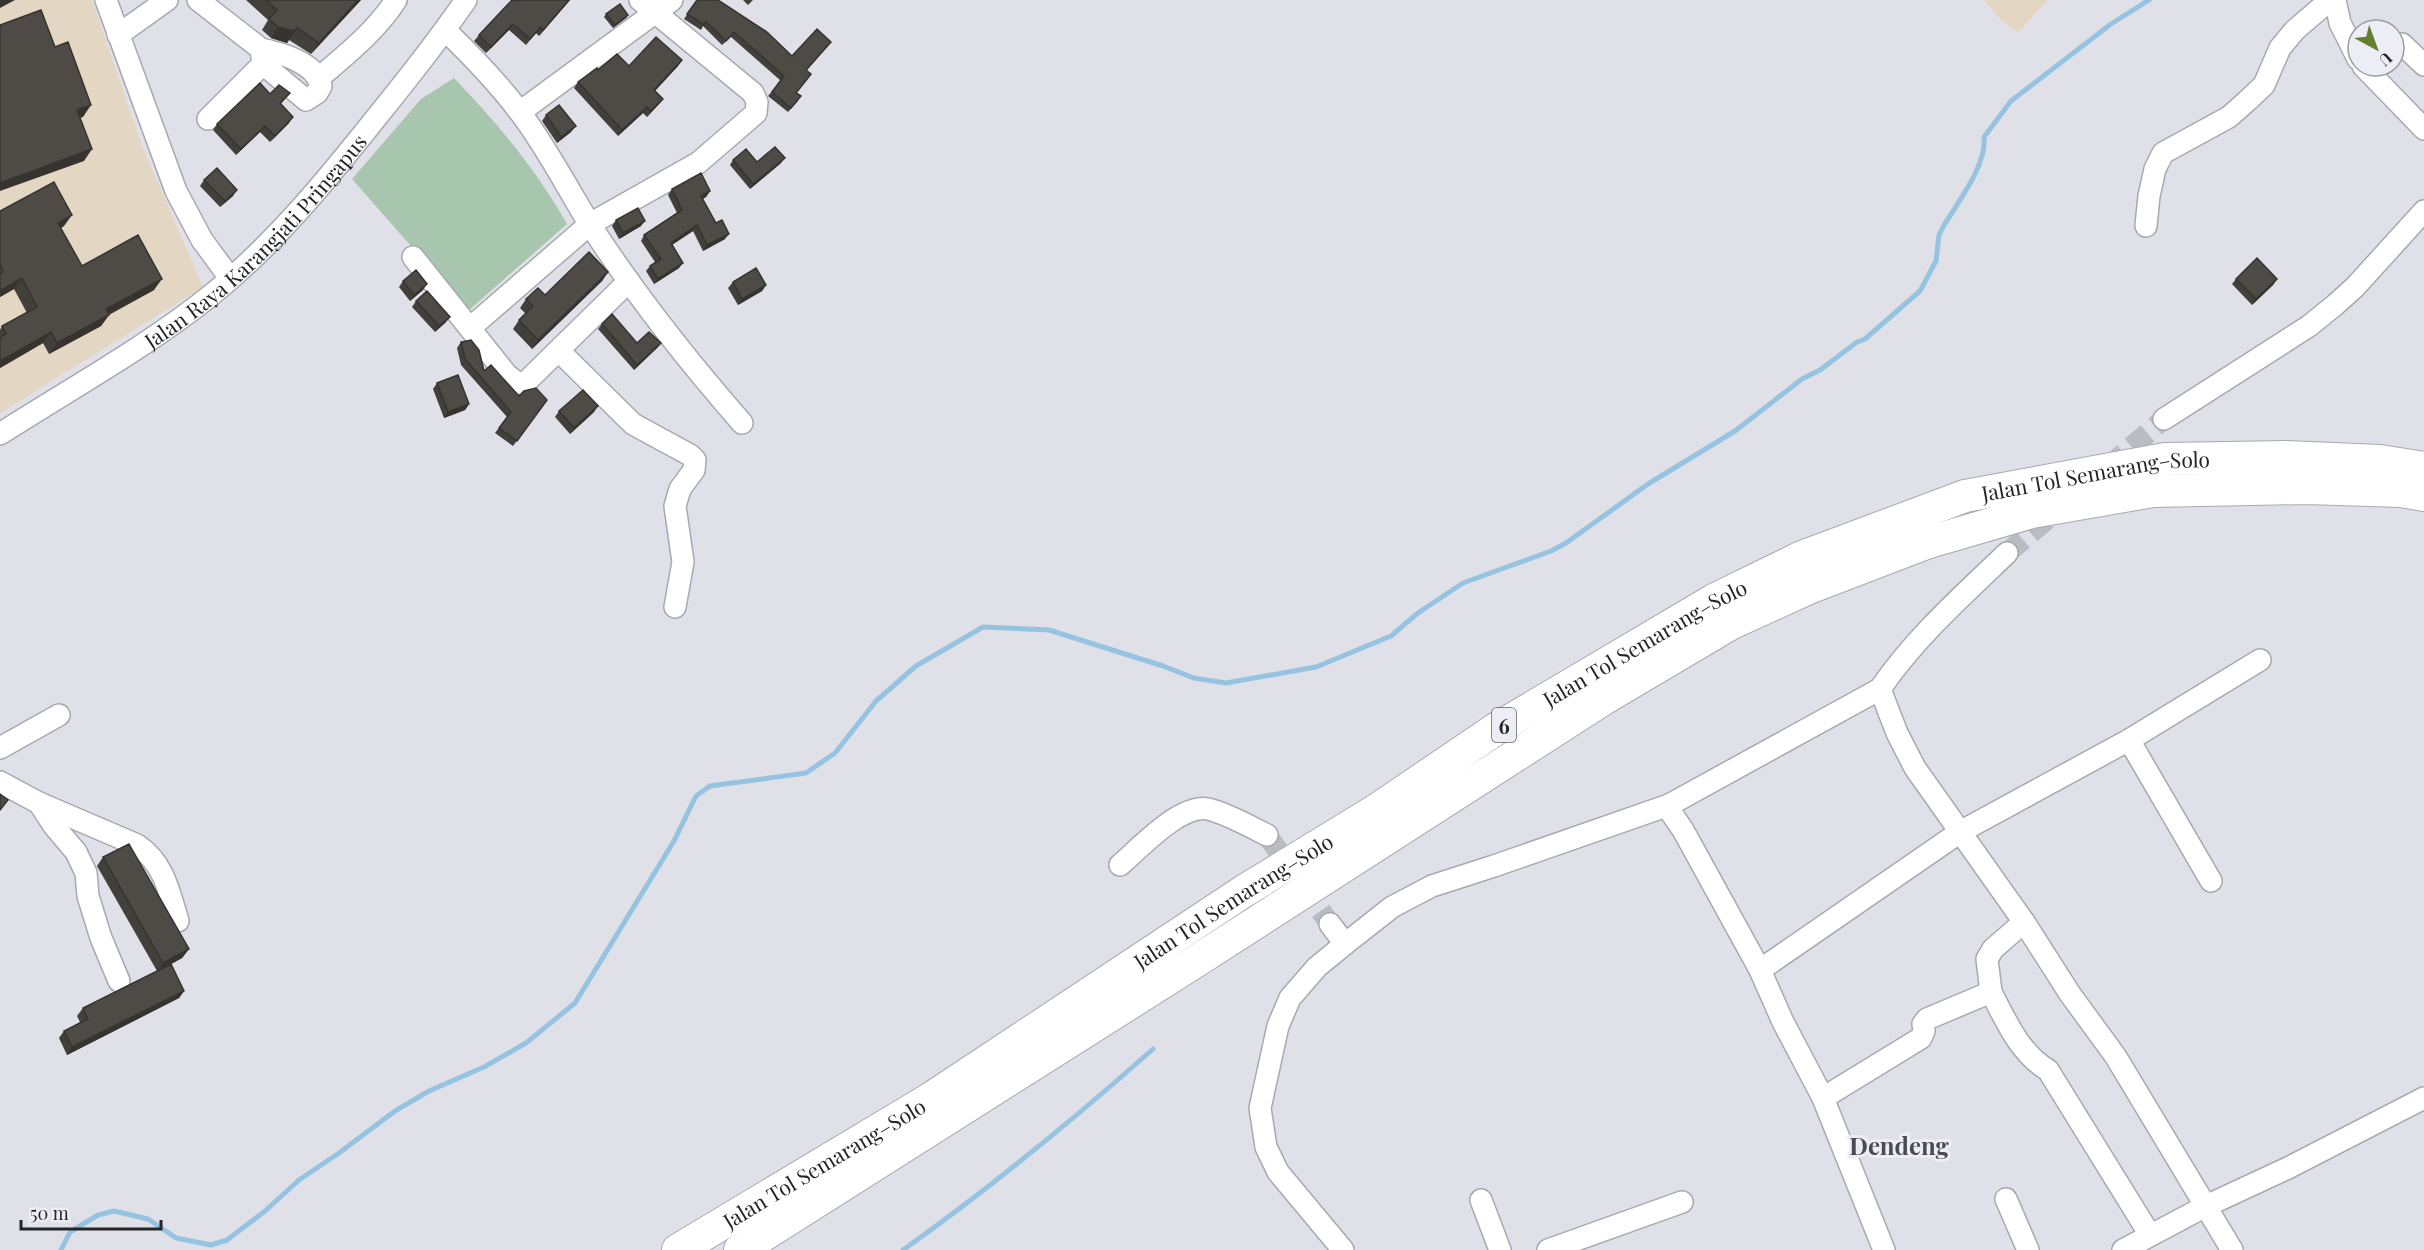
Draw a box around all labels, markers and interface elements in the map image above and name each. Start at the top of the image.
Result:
north arrow [2346,18,2406,78]
text: U [2375,48,2397,71]
street label: Jalan Raya Karangjati Pringapus [138,128,372,354]
street label: Jalan Tol Semarang–Solo [1978,444,2210,507]
street label: Jalan Tol Semarang–Solo [1536,572,1751,713]
road number: 6 [1492,708,1516,742]
street label: Jalan Tol Semarang–Solo [1127,826,1338,975]
street label: Jalan Tol Semarang–Solo [717,1091,930,1235]
district label: Dendeng [1849,1129,1949,1161]
scale bar [21,1193,160,1231]
text: 50 m [30,1201,69,1225]

